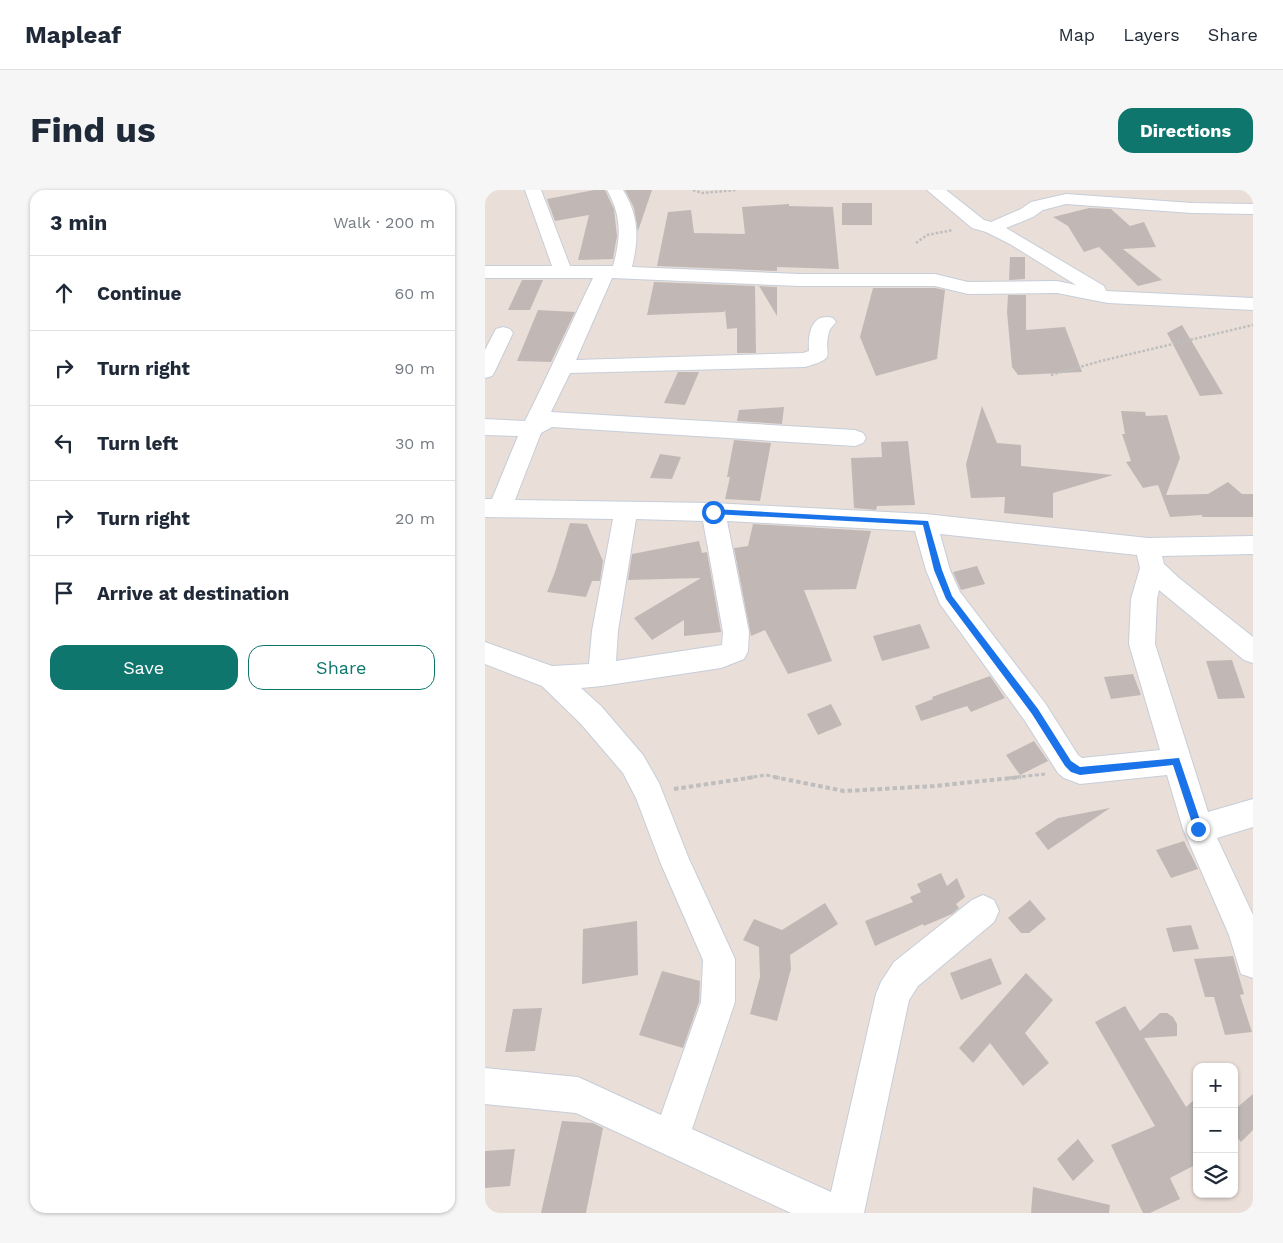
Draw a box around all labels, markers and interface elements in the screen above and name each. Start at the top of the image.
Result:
text: Mapleaf [25,21,121,49]
text: Map [1058,24,1095,45]
text: Layers [1123,24,1180,45]
text: Share [1208,24,1258,45]
button: Directions [1118,108,1253,153]
text: Find us [30,109,156,151]
text: 3 min [50,210,107,235]
text: Walk · 200 m [333,213,435,232]
icon: ahead [50,279,78,307]
text: Continue [97,282,181,305]
text: 60 m [395,284,435,303]
icon: right [50,354,78,382]
text: Turn right [97,357,190,380]
text: 90 m [394,359,435,378]
icon: left [50,429,78,457]
text: Turn left [97,432,178,455]
text: 30 m [395,434,435,453]
route start [702,501,725,524]
icon: right [50,504,78,532]
text: Turn right [97,507,190,530]
text: 20 m [395,509,435,528]
icon: arrive [50,579,78,607]
text: Arrive at destination [97,582,289,605]
button: Save [50,645,238,690]
button: Share [248,645,435,690]
route end [1187,818,1210,841]
map controls [1193,1063,1238,1198]
button: + [1193,1063,1238,1108]
button: − [1193,1108,1238,1153]
button: layers [1193,1153,1238,1198]

